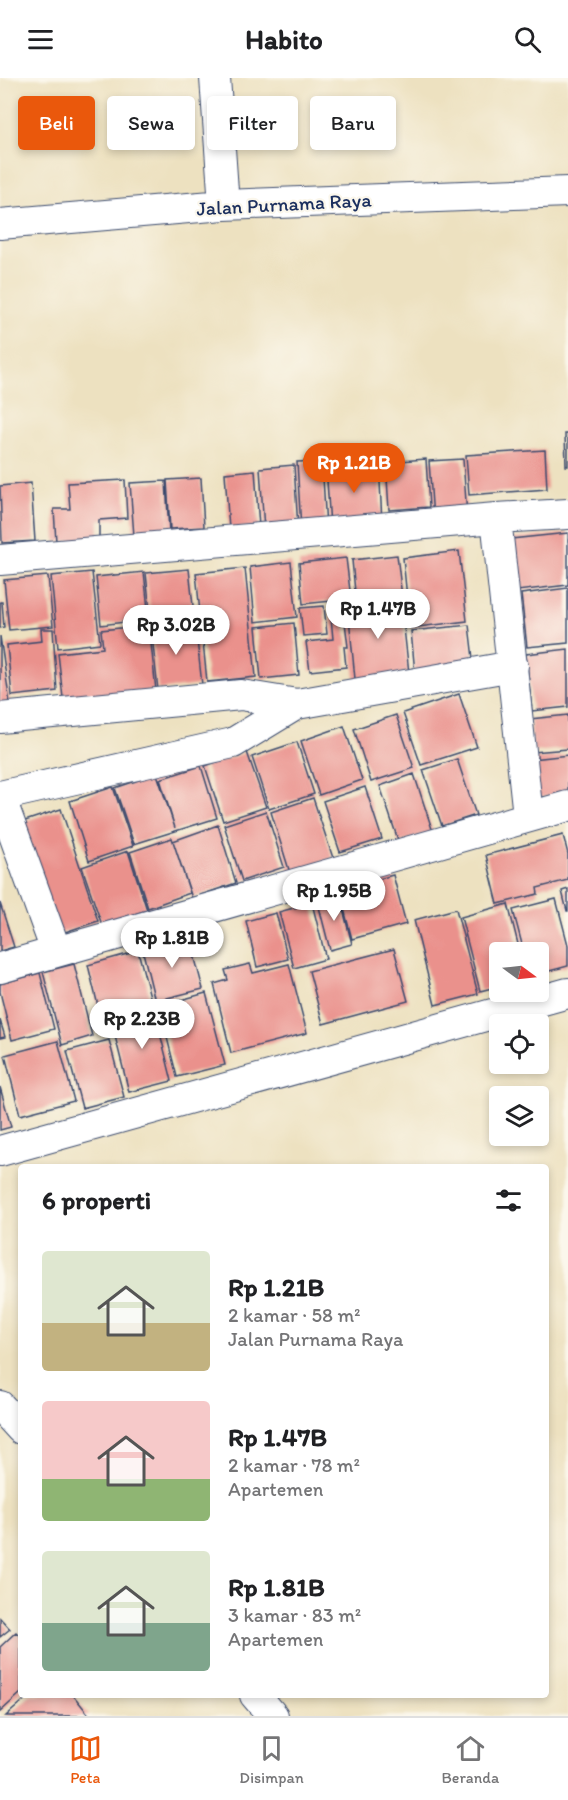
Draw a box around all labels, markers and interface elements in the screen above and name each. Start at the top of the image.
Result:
icon: menu [24,23,57,56]
text: Habito [245,23,323,56]
icon: search [511,23,544,56]
chip: Beli [18,96,95,150]
chip: Sewa [107,96,195,150]
chip: Filter [207,96,298,150]
chip: Baru [310,96,396,150]
street label: Jalan Purnama Raya [196,187,373,221]
pin: Rp 1.21B [292,443,416,494]
text: Rp 1.21B [317,450,391,474]
pin: Rp 1.47B [316,589,440,640]
text: Rp 1.47B [340,596,416,620]
pin: Rp 3.02B [114,605,238,656]
text: Rp 3.02B [137,612,215,636]
pin: Rp 1.95B [272,871,396,922]
text: Rp 1.95B [296,878,372,902]
pin: Rp 1.81B [110,918,234,969]
text: Rp 1.81B [135,925,209,949]
north arrow [489,942,549,1002]
map controls [489,942,549,1146]
pin: Rp 2.23B [80,999,204,1050]
text: Rp 2.23B [104,1006,180,1030]
button: locate [489,1014,549,1074]
button: layers [489,1086,549,1146]
text: 6 properti [42,1184,151,1216]
icon: filters [492,1184,525,1217]
text: Rp 1.21B [228,1271,324,1303]
icon: home [90,1275,162,1347]
text: 2 kamar · 58 m² [228,1303,360,1327]
text: Jalan Purnama Raya [228,1327,403,1351]
text: Rp 1.47B [228,1421,327,1453]
icon: home [90,1425,162,1497]
text: 2 kamar · 78 m² [228,1453,360,1477]
text: Apartemen [228,1477,323,1501]
text: Rp 1.81B [228,1571,325,1603]
icon: home [90,1575,162,1647]
text: 3 kamar · 83 m² [228,1603,361,1627]
text: Apartemen [228,1627,323,1651]
tab: Peta [69,1732,102,1787]
tab: Disimpan [239,1732,304,1787]
tab: Beranda [441,1732,499,1787]

